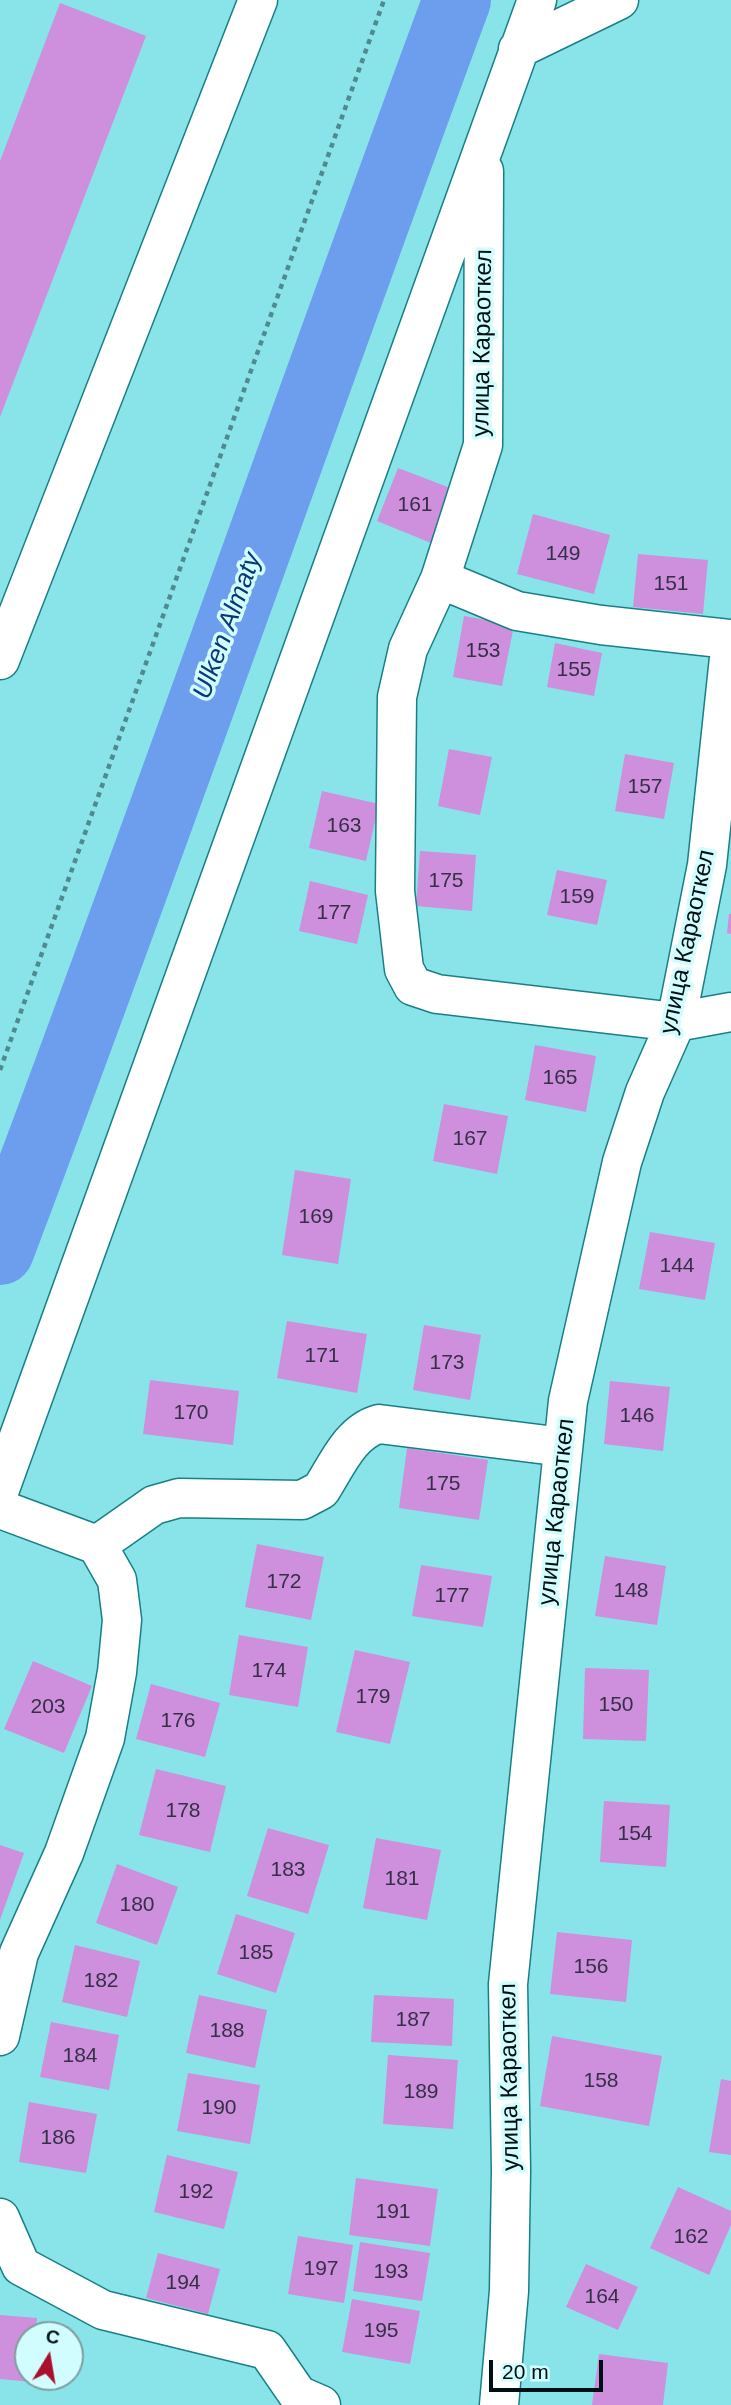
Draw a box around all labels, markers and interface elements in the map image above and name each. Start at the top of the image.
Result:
street label: улица Караоткел [467,249,499,437]
house number: 161 [397,492,433,518]
house number: 149 [545,541,581,567]
water label: Ulken Almaty [187,549,269,703]
house number: 151 [653,571,689,597]
house number: 153 [465,638,501,664]
house number: 155 [556,657,592,683]
house number: 157 [627,774,663,800]
house number: 163 [326,813,362,839]
street label: улица Караоткел [654,847,722,1037]
house number: 175 [428,868,464,894]
house number: 159 [559,884,595,910]
house number: 177 [316,900,352,926]
house number: 165 [542,1065,578,1091]
house number: 167 [452,1126,488,1152]
house number: 169 [298,1204,334,1230]
house number: 144 [659,1253,695,1279]
house number: 171 [304,1343,340,1369]
house number: 173 [429,1350,465,1376]
house number: 170 [173,1400,209,1426]
house number: 146 [619,1403,655,1429]
street label: улица Караоткел [533,1417,581,1607]
house number: 175 [425,1471,461,1497]
house number: 172 [266,1569,302,1595]
house number: 148 [613,1578,649,1604]
house number: 177 [434,1583,470,1609]
house number: 174 [251,1658,287,1684]
house number: 179 [355,1684,391,1710]
house number: 150 [598,1692,634,1718]
house number: 203 [30,1694,66,1720]
house number: 176 [160,1708,196,1734]
house number: 178 [165,1798,201,1824]
house number: 154 [617,1821,653,1847]
house number: 183 [270,1857,306,1883]
house number: 181 [384,1866,420,1892]
house number: 180 [119,1892,155,1918]
house number: 185 [238,1940,274,1966]
house number: 156 [573,1954,609,1980]
house number: 182 [83,1968,119,1994]
street label: улица Караоткел [494,1983,526,2171]
house number: 187 [395,2007,431,2033]
house number: 188 [209,2018,245,2044]
house number: 184 [62,2043,98,2069]
house number: 158 [583,2068,619,2094]
house number: 189 [403,2079,439,2105]
house number: 190 [201,2095,237,2121]
house number: 186 [40,2125,76,2151]
house number: 192 [178,2179,214,2205]
house number: 191 [375,2199,411,2225]
house number: 162 [673,2224,709,2250]
house number: 197 [303,2256,339,2282]
house number: 193 [373,2259,409,2285]
house number: 194 [165,2270,201,2296]
house number: 164 [584,2284,620,2310]
house number: 195 [363,2318,399,2344]
north arrow [14,2321,84,2391]
text: С [44,2325,61,2348]
scale bar [493,2346,607,2390]
text: 20 m [502,2360,549,2383]

